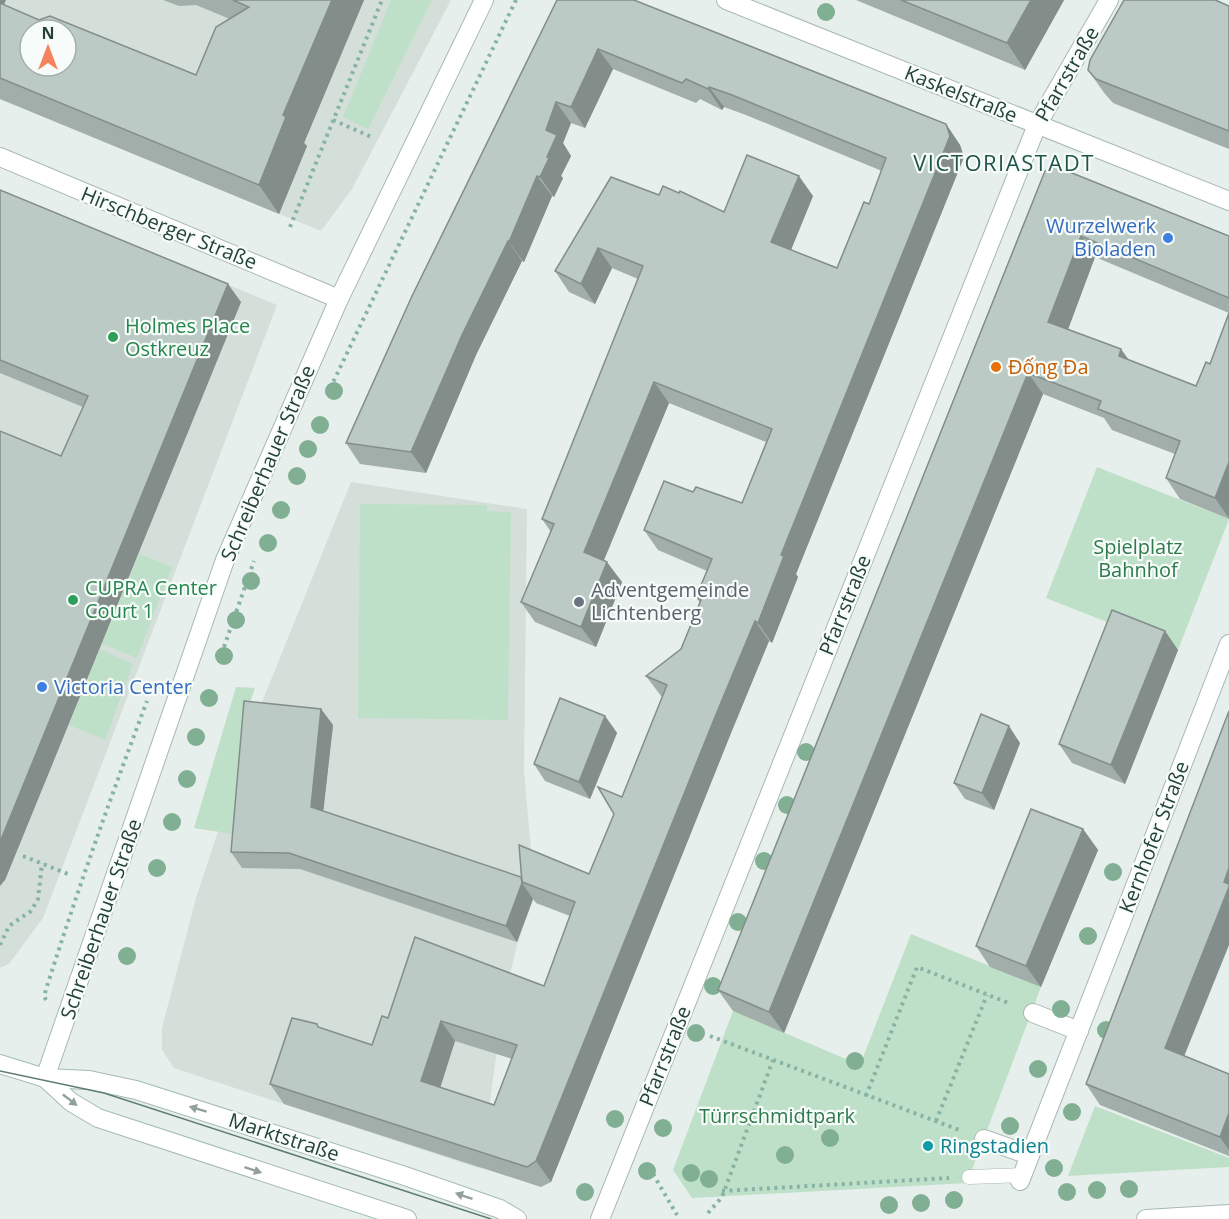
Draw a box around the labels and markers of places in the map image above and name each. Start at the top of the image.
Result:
place label: Wurzelwerk Bioladen [1046,212,1156,262]
marker: Wurzelwerk Bioladen [1161,231,1175,245]
place label: Holmes Place Ostkreuz [125,312,250,362]
marker: Holmes Place Ostkreuz [106,330,120,344]
place label: Đống Đa [1008,353,1089,380]
marker: Đống Đa [989,360,1003,374]
place label: CUPRA Center Court 1 [85,574,217,624]
place label: Adventgemeinde Lichtenberg [591,576,749,626]
marker: CUPRA Center Court 1 [66,593,80,607]
marker: Adventgemeinde Lichtenberg [572,595,586,609]
place label: Victoria Center [54,673,192,700]
marker: Victoria Center [35,680,49,694]
place label: Ringstadien [940,1132,1049,1159]
marker: Ringstadien [921,1139,935,1153]

